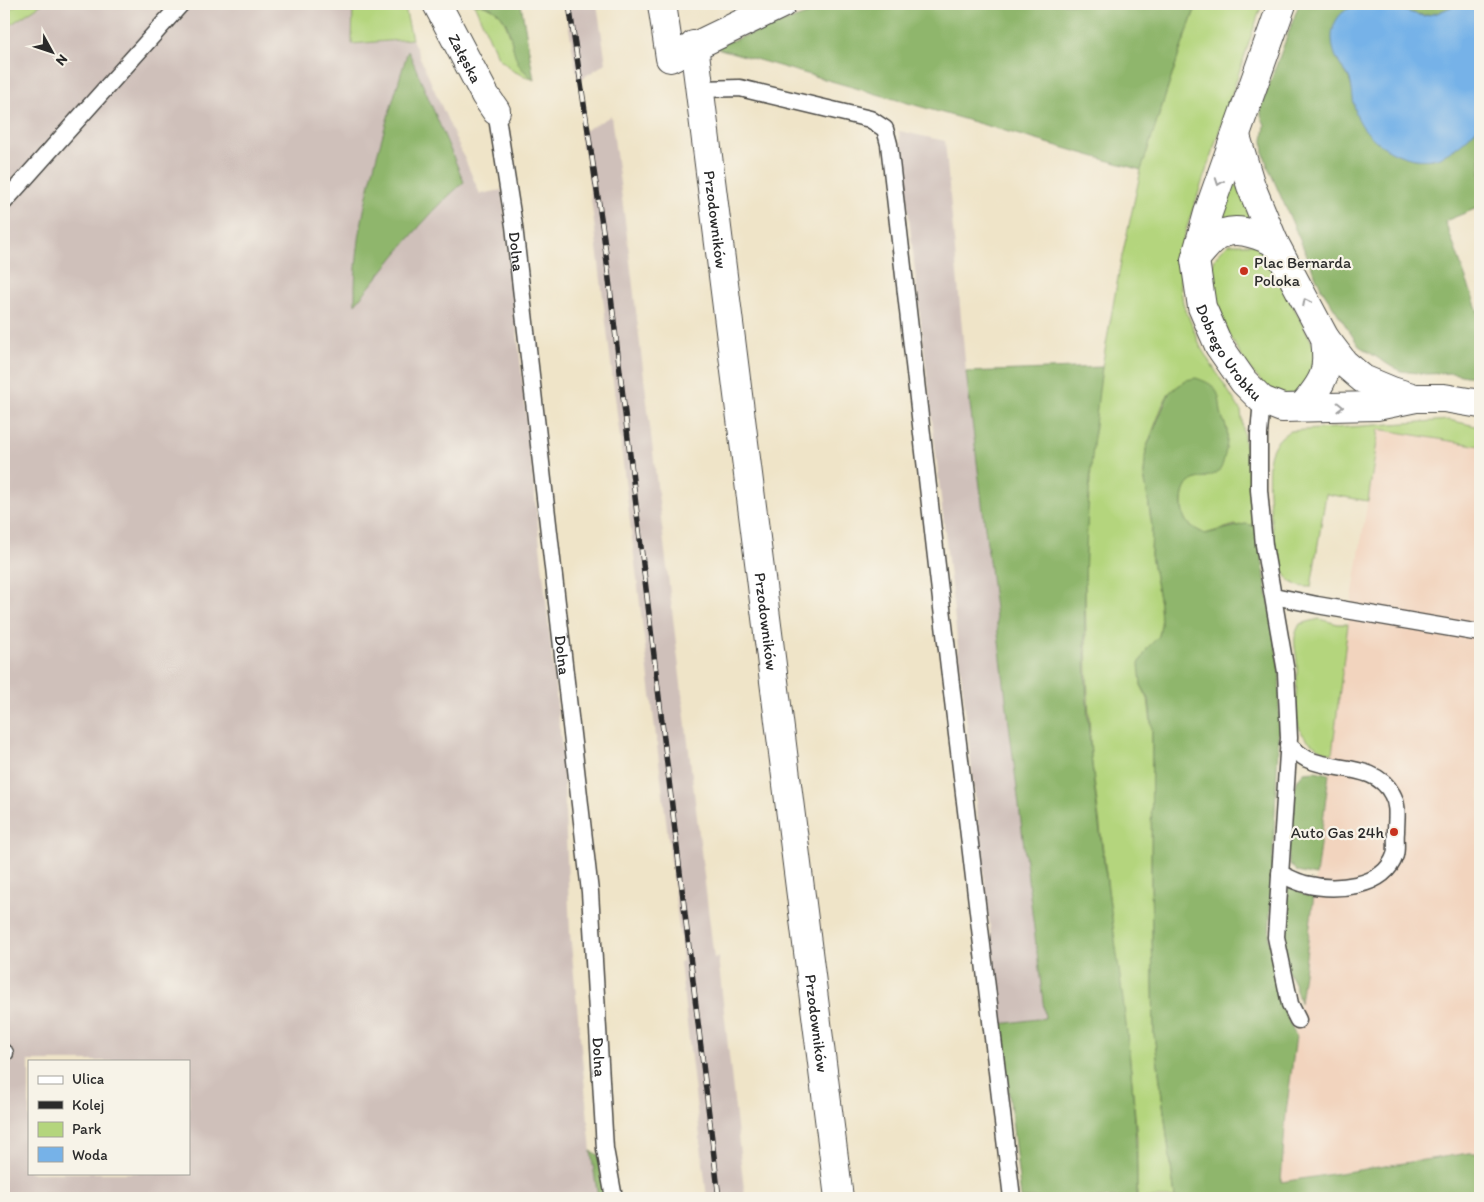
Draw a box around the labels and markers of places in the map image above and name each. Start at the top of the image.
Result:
place label: Plac Bernarda Poloka [1254,253,1352,290]
marker: Plac Bernarda Poloka [1238,265,1250,277]
place label: Auto Gas 24h [1291,823,1384,842]
marker: Auto Gas 24h [1388,826,1400,838]

